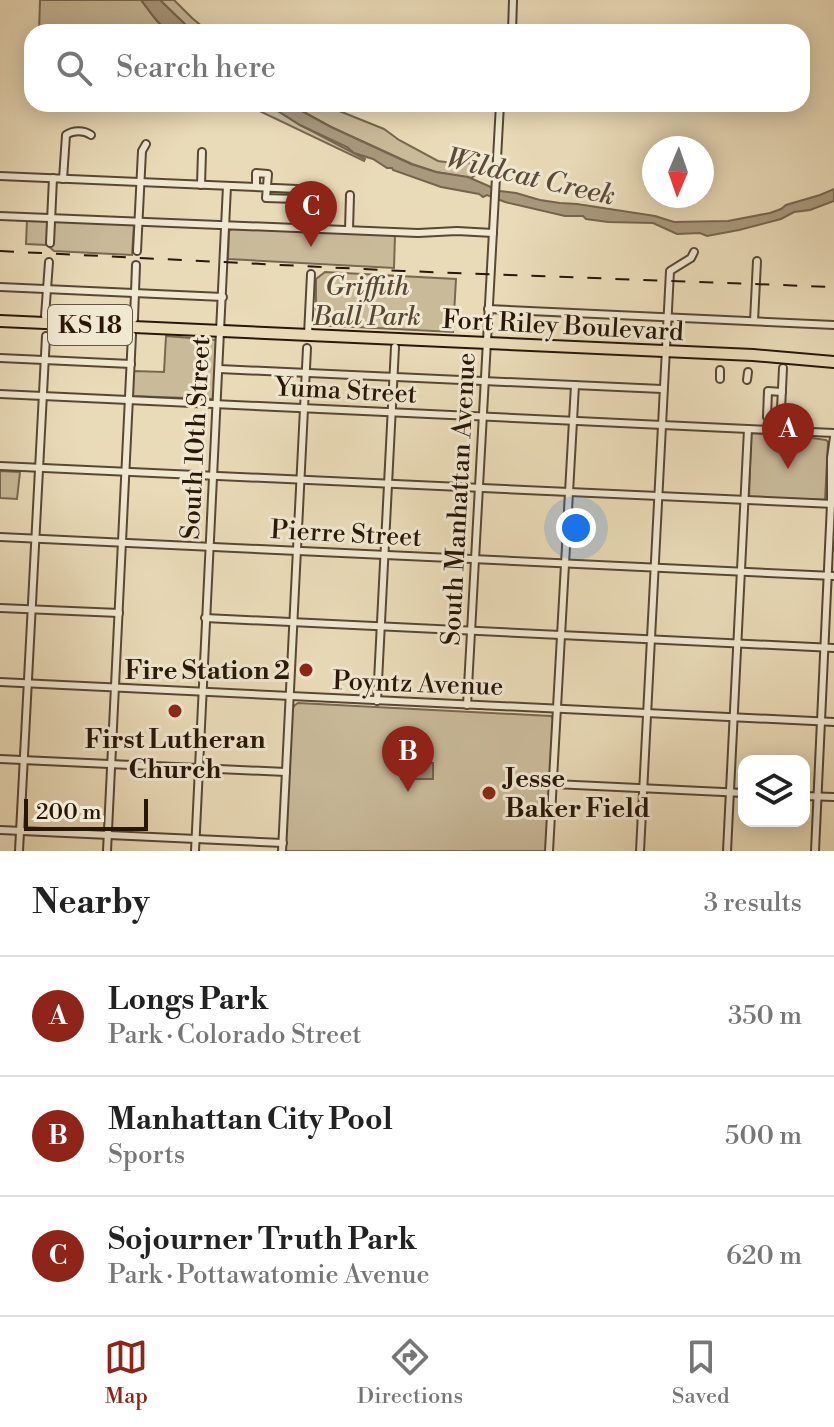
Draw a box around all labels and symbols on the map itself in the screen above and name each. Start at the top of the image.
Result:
north arrow [642,136,714,208]
water label: Wildcat Creek [443,141,619,214]
pin: C [285,181,337,247]
park label: Griffith Ball Park [312,271,421,333]
street label: Fort Riley Boulevard [441,304,685,348]
road number: KS 18 [48,305,132,345]
street label: South 10th Street [175,336,217,540]
street label: South Manhattan Avenue [435,352,483,646]
street label: Yuma Street [272,371,418,411]
pin: A [762,403,814,469]
your location [556,508,596,548]
street label: Pierre Street [270,514,422,554]
place label: Fire Station 2 [125,655,290,687]
marker: Fire Station 2 [297,661,315,679]
street label: Poyntz Avenue [332,665,504,703]
marker: First Lutheran Church [166,702,184,720]
place label: First Lutheran Church [85,724,265,786]
pin: B [382,726,434,792]
place label: Jesse Baker Field [502,763,650,825]
marker: Jesse Baker Field [480,784,498,802]
scale bar [24,795,148,831]

